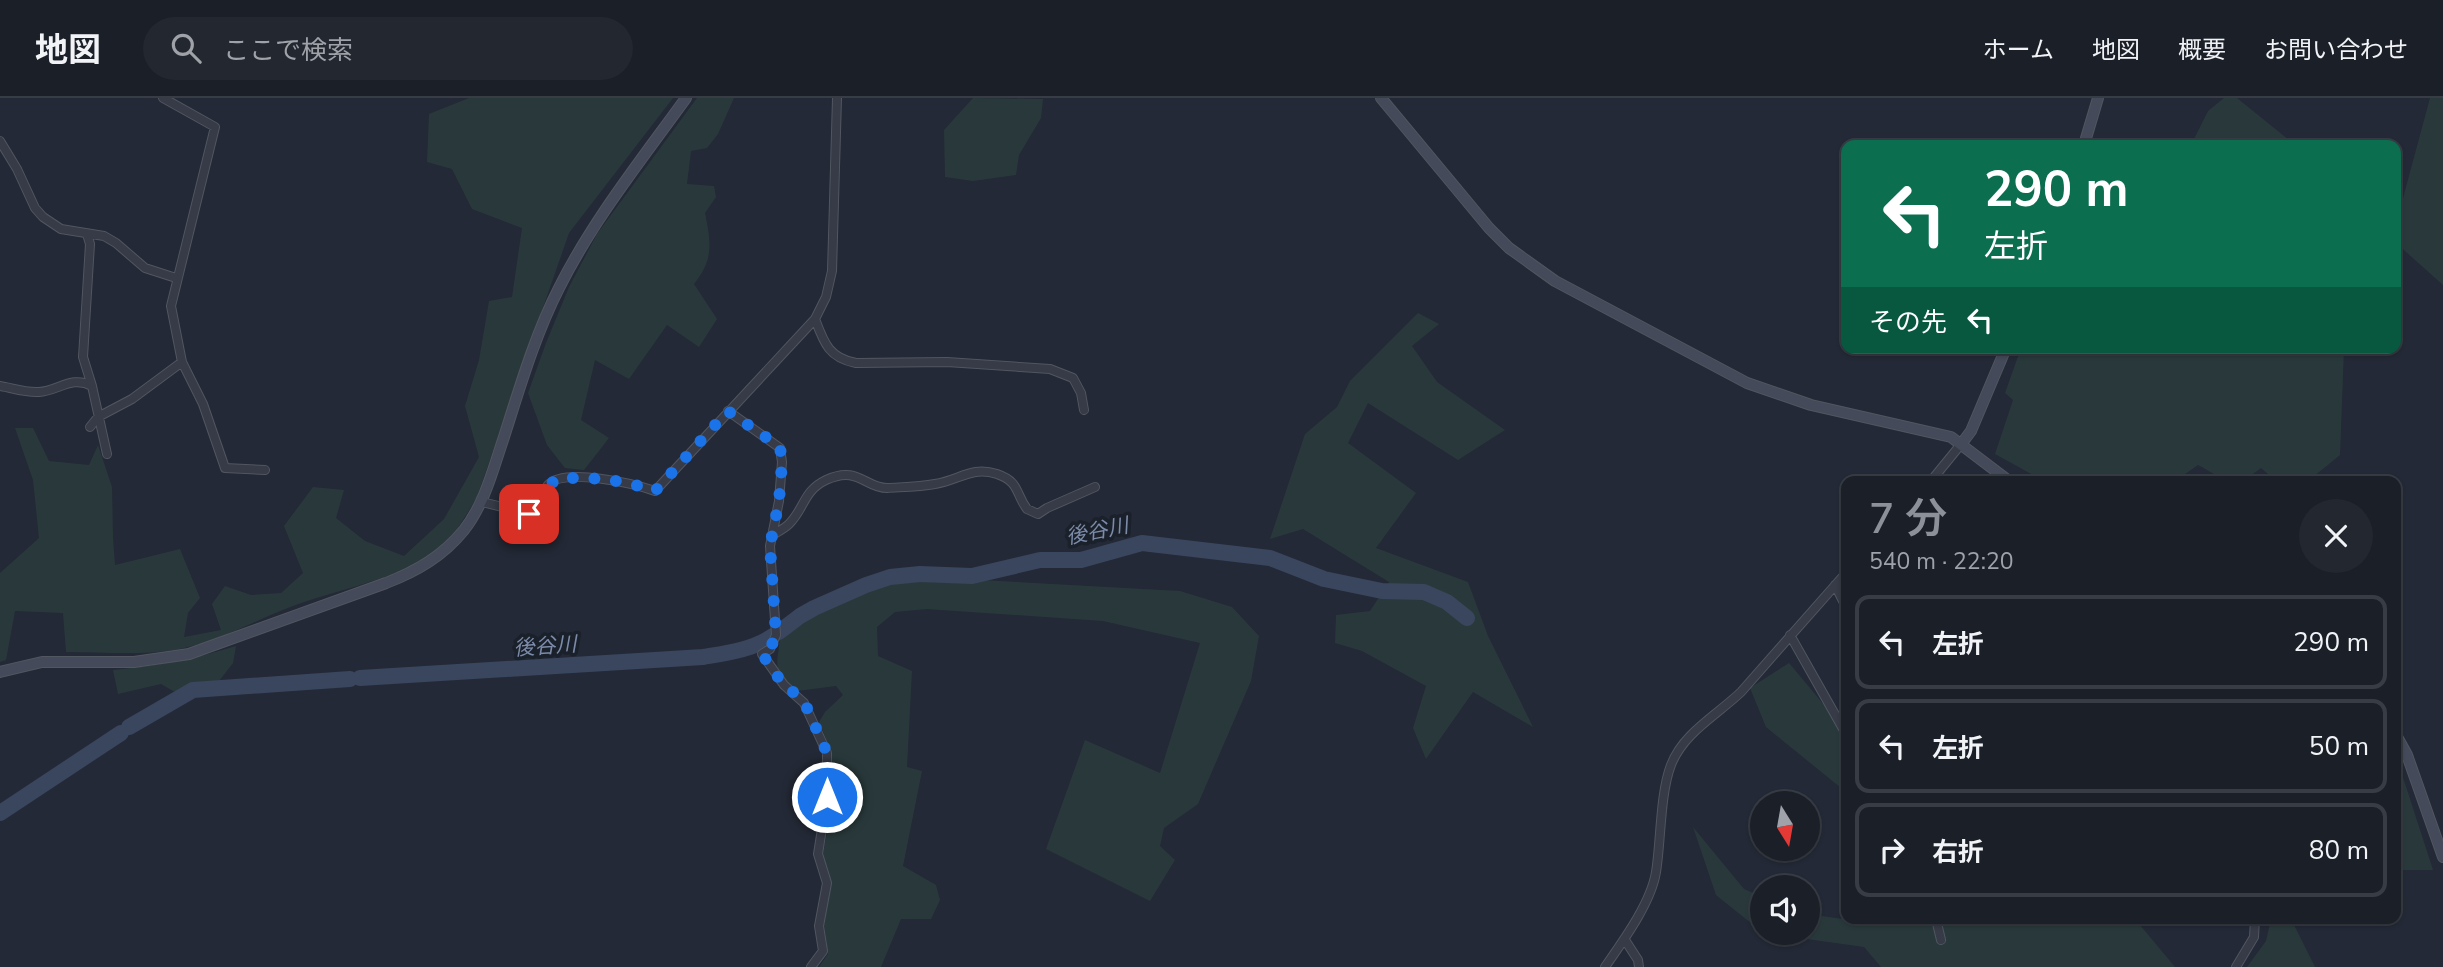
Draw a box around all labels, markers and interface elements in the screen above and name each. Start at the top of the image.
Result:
search box [143,17,633,80]
text: 地図 [35,28,101,73]
icon: search [167,29,205,67]
text: ここで検索 [223,33,353,68]
text: ホーム [1983,34,2054,66]
text: 地図 [2092,34,2140,66]
text: 概要 [2178,34,2226,66]
text: お問い合わせ [2264,34,2408,66]
text: 290 m [1984,156,2128,223]
icon: left [1869,168,1960,259]
text: 左折 [1984,225,2048,268]
icon: left [1961,301,1999,339]
text: その先 [1869,305,1947,340]
pin [499,484,559,544]
text: 7 分 [1869,491,1947,548]
icon: arrive [510,495,548,533]
button: close [2299,499,2373,573]
water label: 後谷川 [1063,511,1133,551]
text: 540 m · 22:20 [1869,546,2014,577]
icon: left [1873,623,1911,661]
text: 290 m [2293,625,2369,660]
text: 左折 [1932,627,1984,662]
water label: 後谷川 [513,630,579,662]
icon: left [1873,727,1911,765]
text: 50 m [2309,729,2369,764]
text: 左折 [1932,731,1984,766]
position arrow [790,760,864,834]
north arrow [1750,791,1820,861]
map controls [1750,791,1820,945]
icon: right [1873,831,1911,869]
text: 80 m [2309,833,2369,868]
text: 右折 [1932,835,1984,870]
button: sound [1750,875,1820,945]

